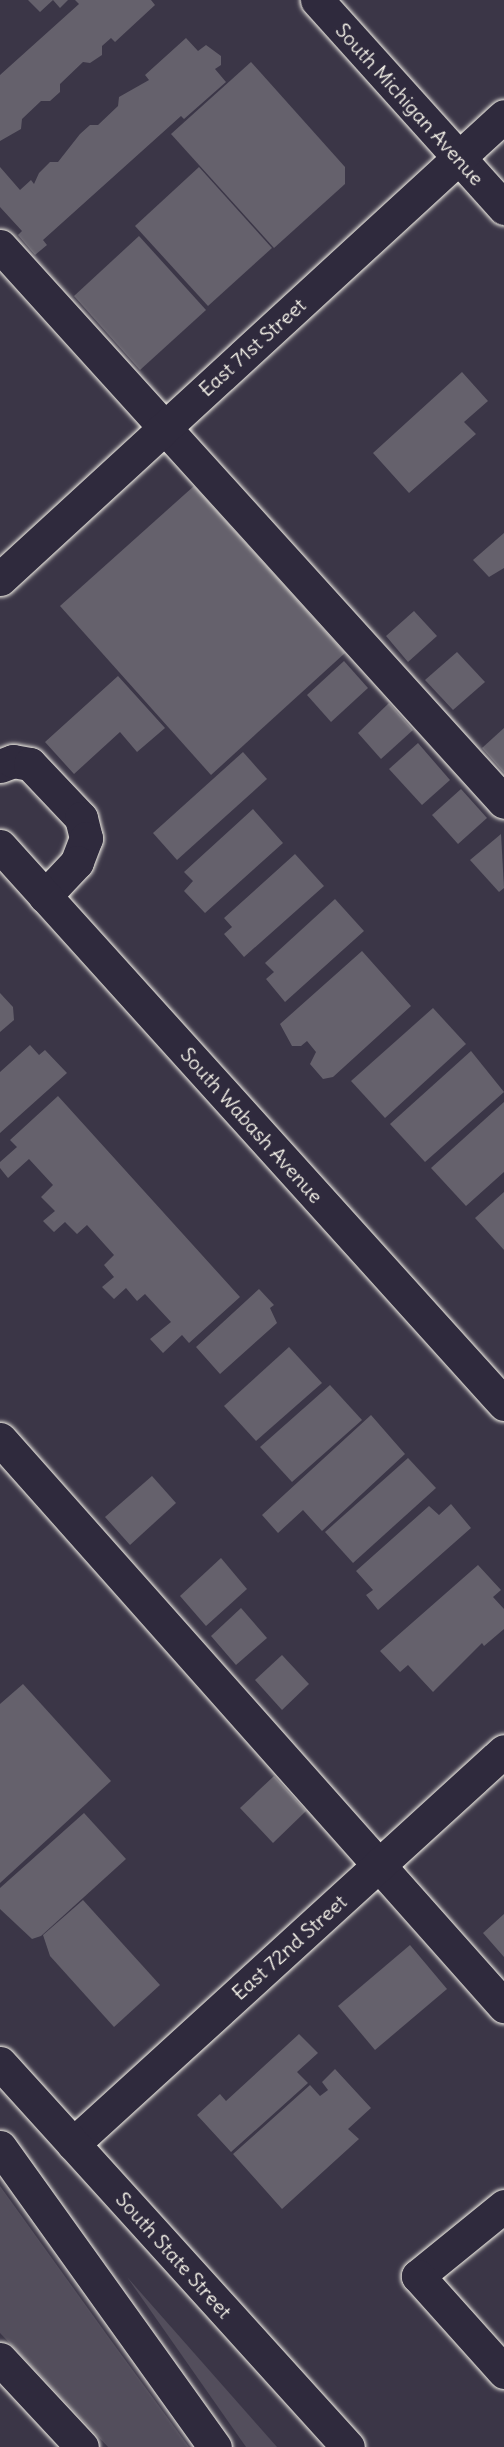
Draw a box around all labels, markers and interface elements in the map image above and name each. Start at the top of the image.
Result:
street label: South Michigan Avenue [331,18,489,190]
street label: East 71st Street [194,293,310,401]
street label: South Wabash Avenue [176,1042,328,1208]
street label: East 72nd Street [227,1889,351,2005]
street label: South State Street [111,2187,237,2323]

